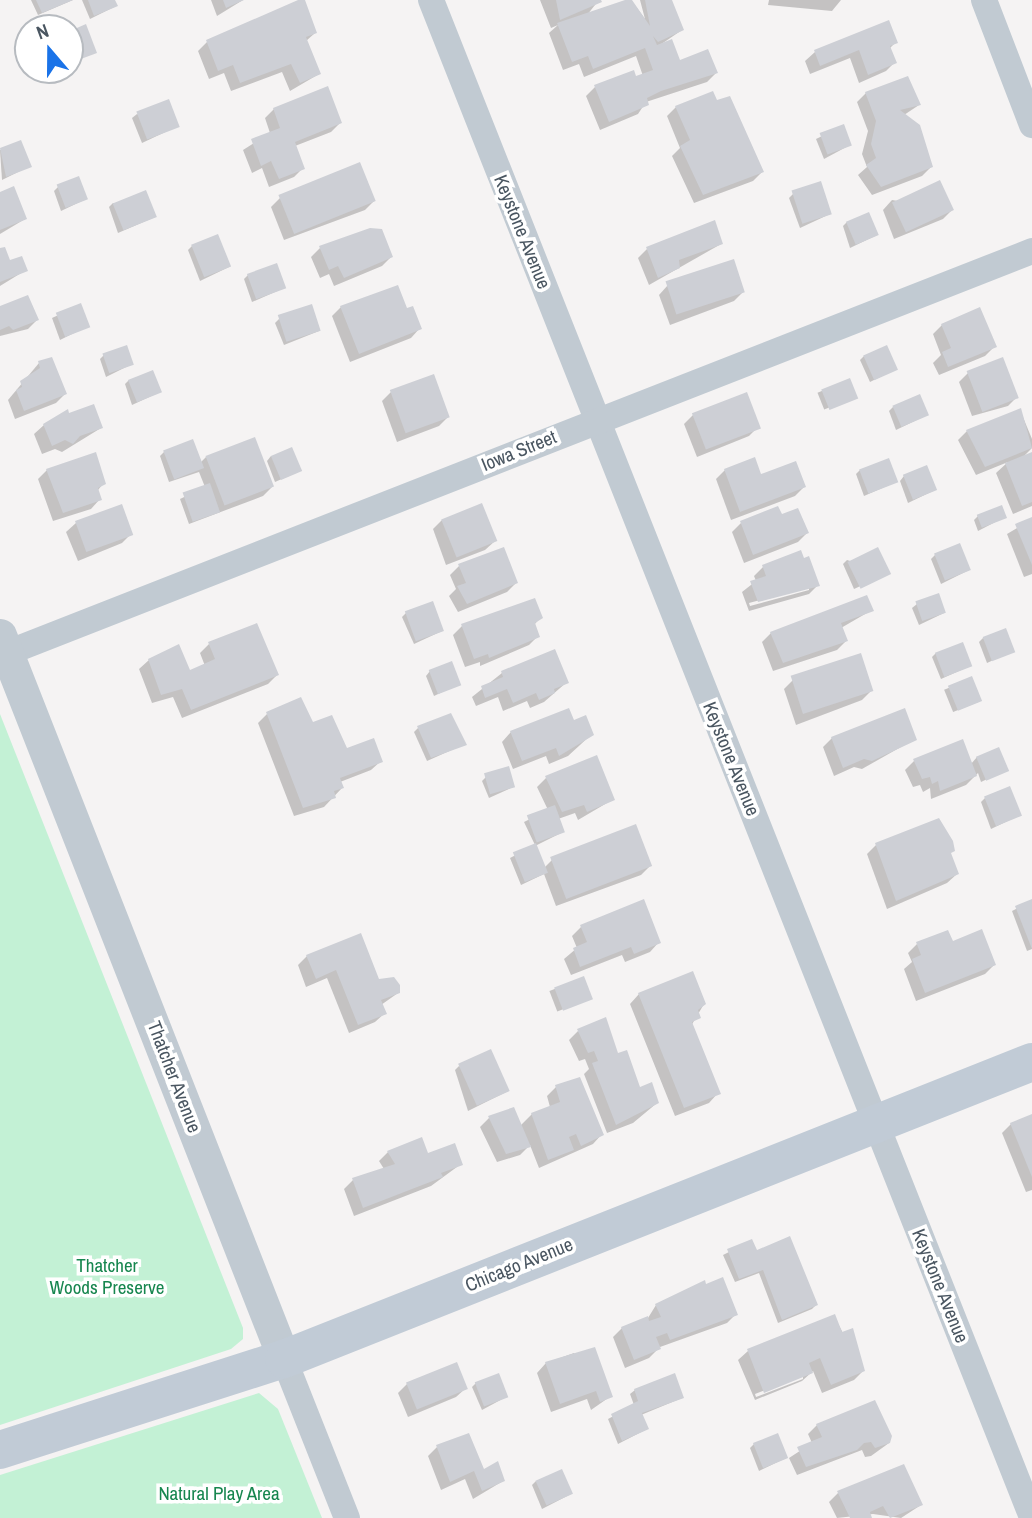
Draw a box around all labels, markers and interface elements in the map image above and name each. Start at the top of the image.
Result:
north arrow [14,14,84,84]
text: N [33,17,52,45]
street label: Keystone Avenue [489,171,555,293]
street label: Iowa Street [478,426,560,476]
street label: Keystone Avenue [698,698,764,820]
street label: Thatcher Avenue [142,1018,206,1136]
street label: Keystone Avenue [907,1225,973,1347]
street label: Chicago Avenue [461,1233,577,1297]
park label: Thatcher Woods Preserve [50,1255,164,1299]
park label: Natural Play Area [158,1483,280,1505]

